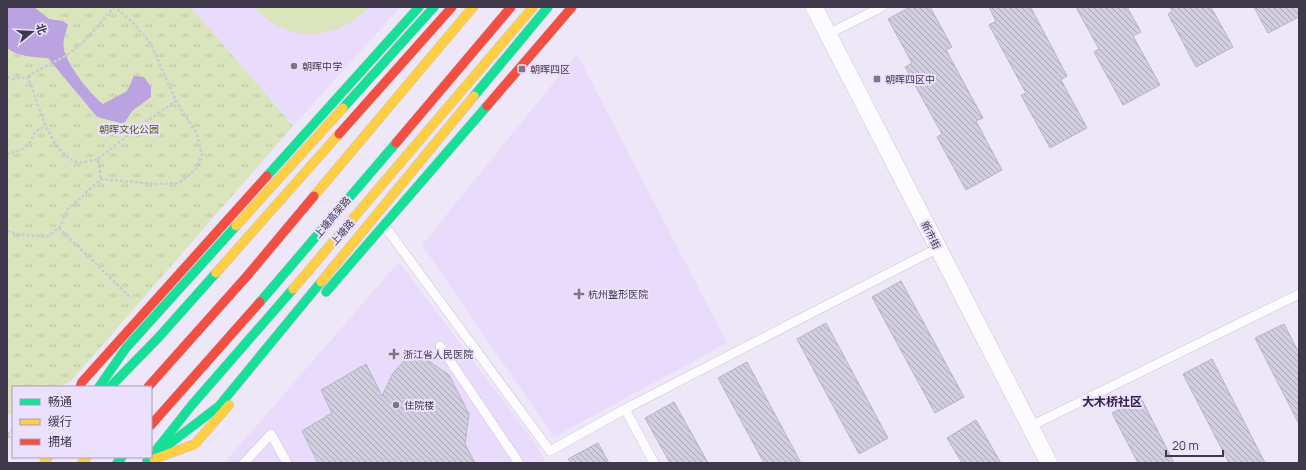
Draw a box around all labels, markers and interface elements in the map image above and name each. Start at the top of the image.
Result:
north arrow [12,12,52,52]
text: 北 [33,21,51,36]
place label: 朝晖中学 [302,59,342,73]
marker: 朝晖中学 [289,61,299,71]
place label: 朝晖四区 [530,62,570,76]
marker: 朝晖四区 [517,64,527,74]
place label: 朝晖四区中 [885,72,935,86]
marker: 朝晖四区中 [872,74,882,84]
park label: 朝晖文化公园 [99,122,159,136]
street label: 上塘高架路 [311,193,353,241]
street label: 上塘路 [327,216,357,248]
street label: 新市街 [918,218,944,252]
place label: 杭州整形医院 [588,287,648,301]
marker: 杭州整形医院 [573,288,585,300]
place label: 浙江省人民医院 [403,347,473,361]
marker: 浙江省人民医院 [388,348,400,360]
legend [12,386,152,458]
text: 畅通 [48,393,72,410]
district label: 大木桥社区 [1082,393,1142,410]
place label: 住院楼 [404,398,434,412]
marker: 住院楼 [391,400,401,410]
text: 缓行 [48,413,72,430]
scale bar [1166,432,1223,458]
text: 拥堵 [48,433,72,450]
text: 20 m [1172,437,1199,454]

